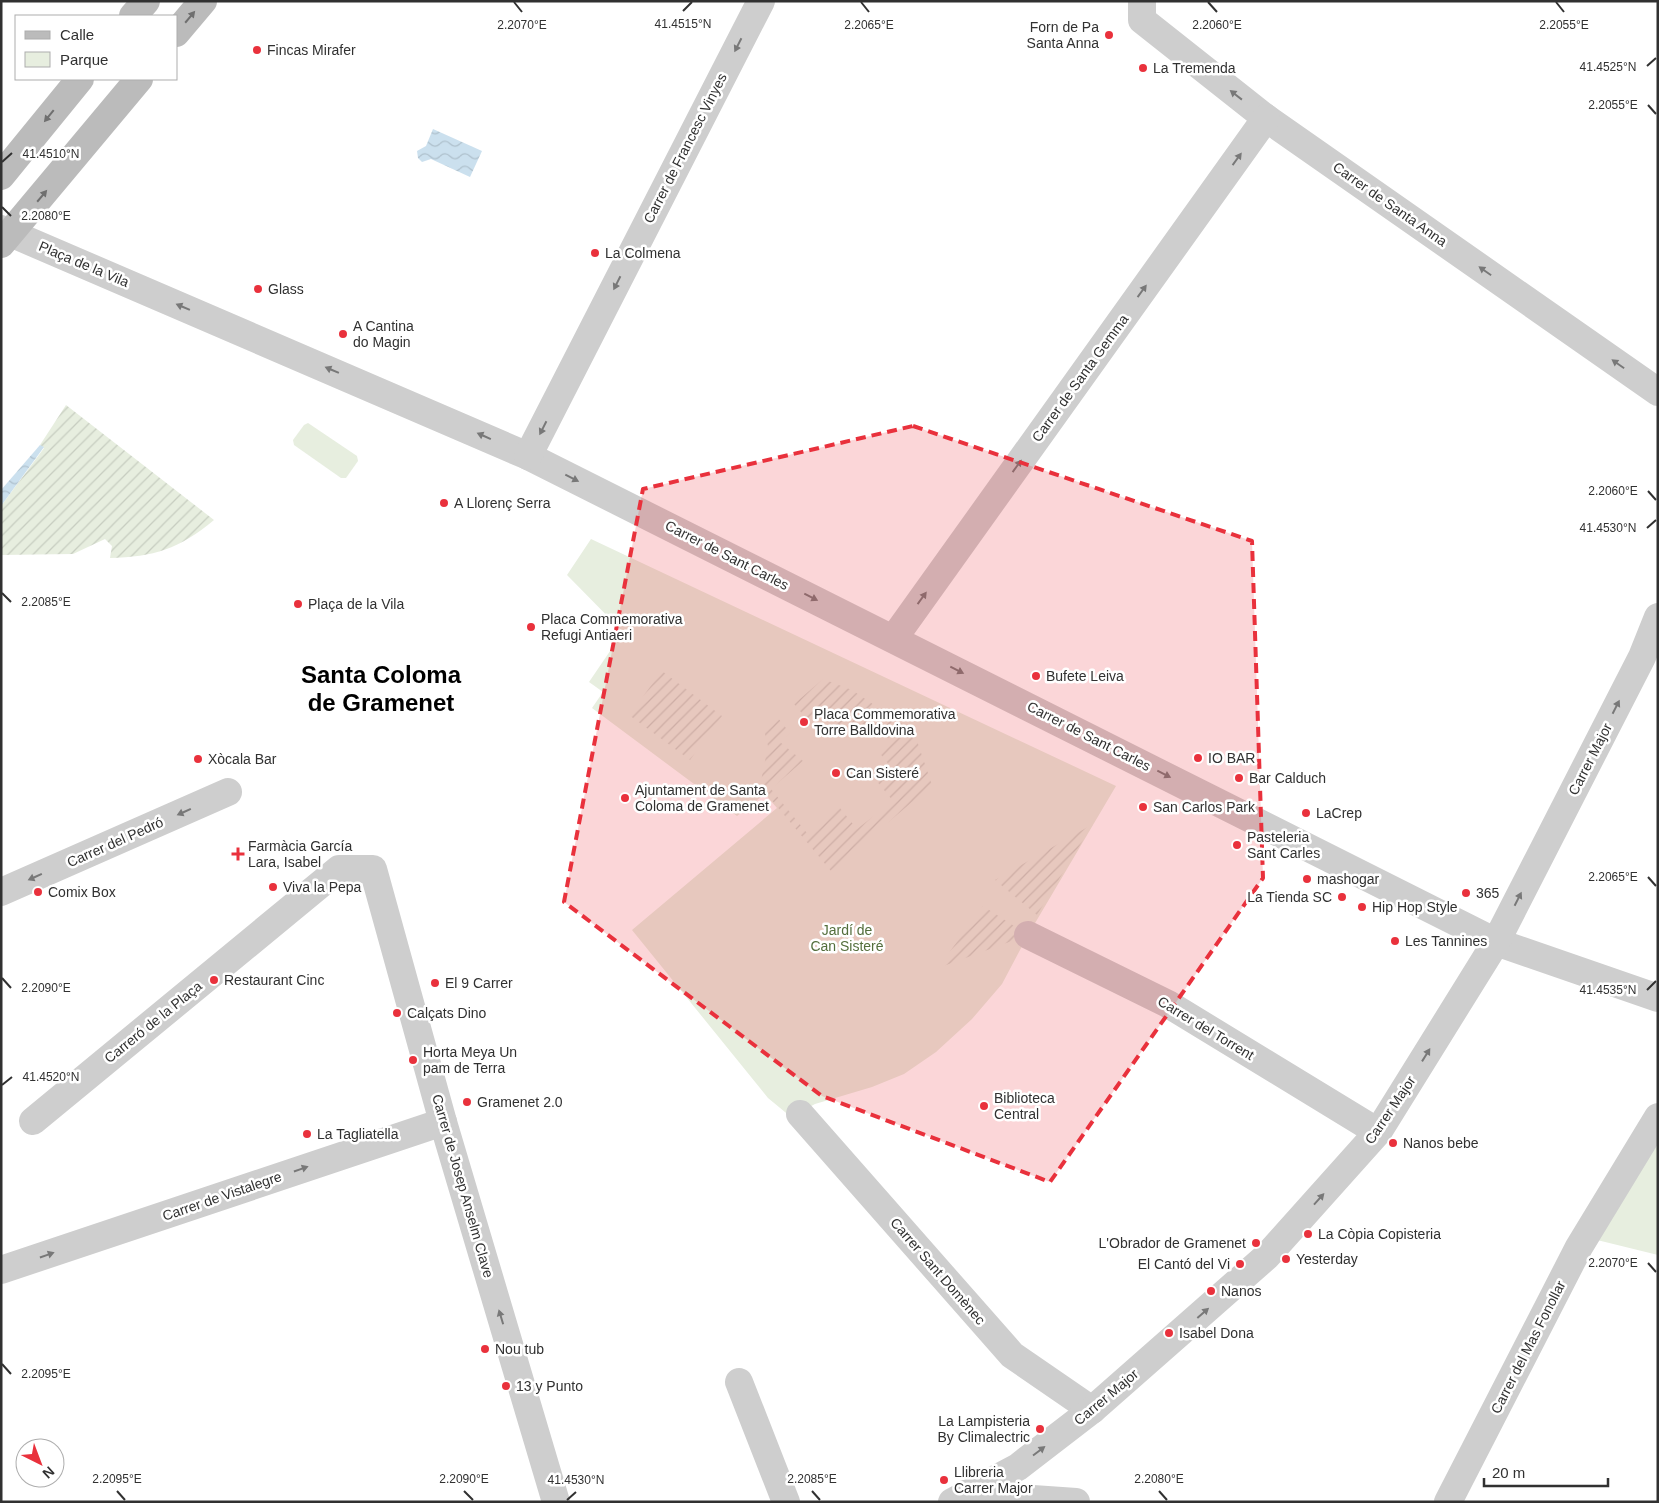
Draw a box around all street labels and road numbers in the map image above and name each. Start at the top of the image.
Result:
street label: Carrer de Francesc Vinyes [640,70,730,226]
street label: Carrer de Santa Anna [1330,159,1450,250]
street label: Plaça de la Vila [37,238,132,290]
street label: Carrer de Santa Gemma [1028,311,1132,445]
street label: Carrer de Sant Carles [663,517,791,593]
street label: Carrer de Sant Carles [1025,698,1153,774]
street label: Carrer Major [1565,720,1615,798]
street label: Carrer del Pedró [64,814,166,870]
street label: Carreró de la Plaça [101,978,205,1066]
street label: Carrer del Torrent [1155,993,1257,1063]
street label: Carrer Major [1361,1073,1419,1147]
street label: Carrer de Josep Anselm Clave [429,1093,497,1280]
street label: Carrer de Vistalegre [160,1168,284,1224]
street label: Carrer Sant Domènec [887,1214,989,1328]
street label: Carrer del Mas Fonollar [1487,1278,1569,1416]
street label: Carrer Major [1071,1365,1141,1428]

